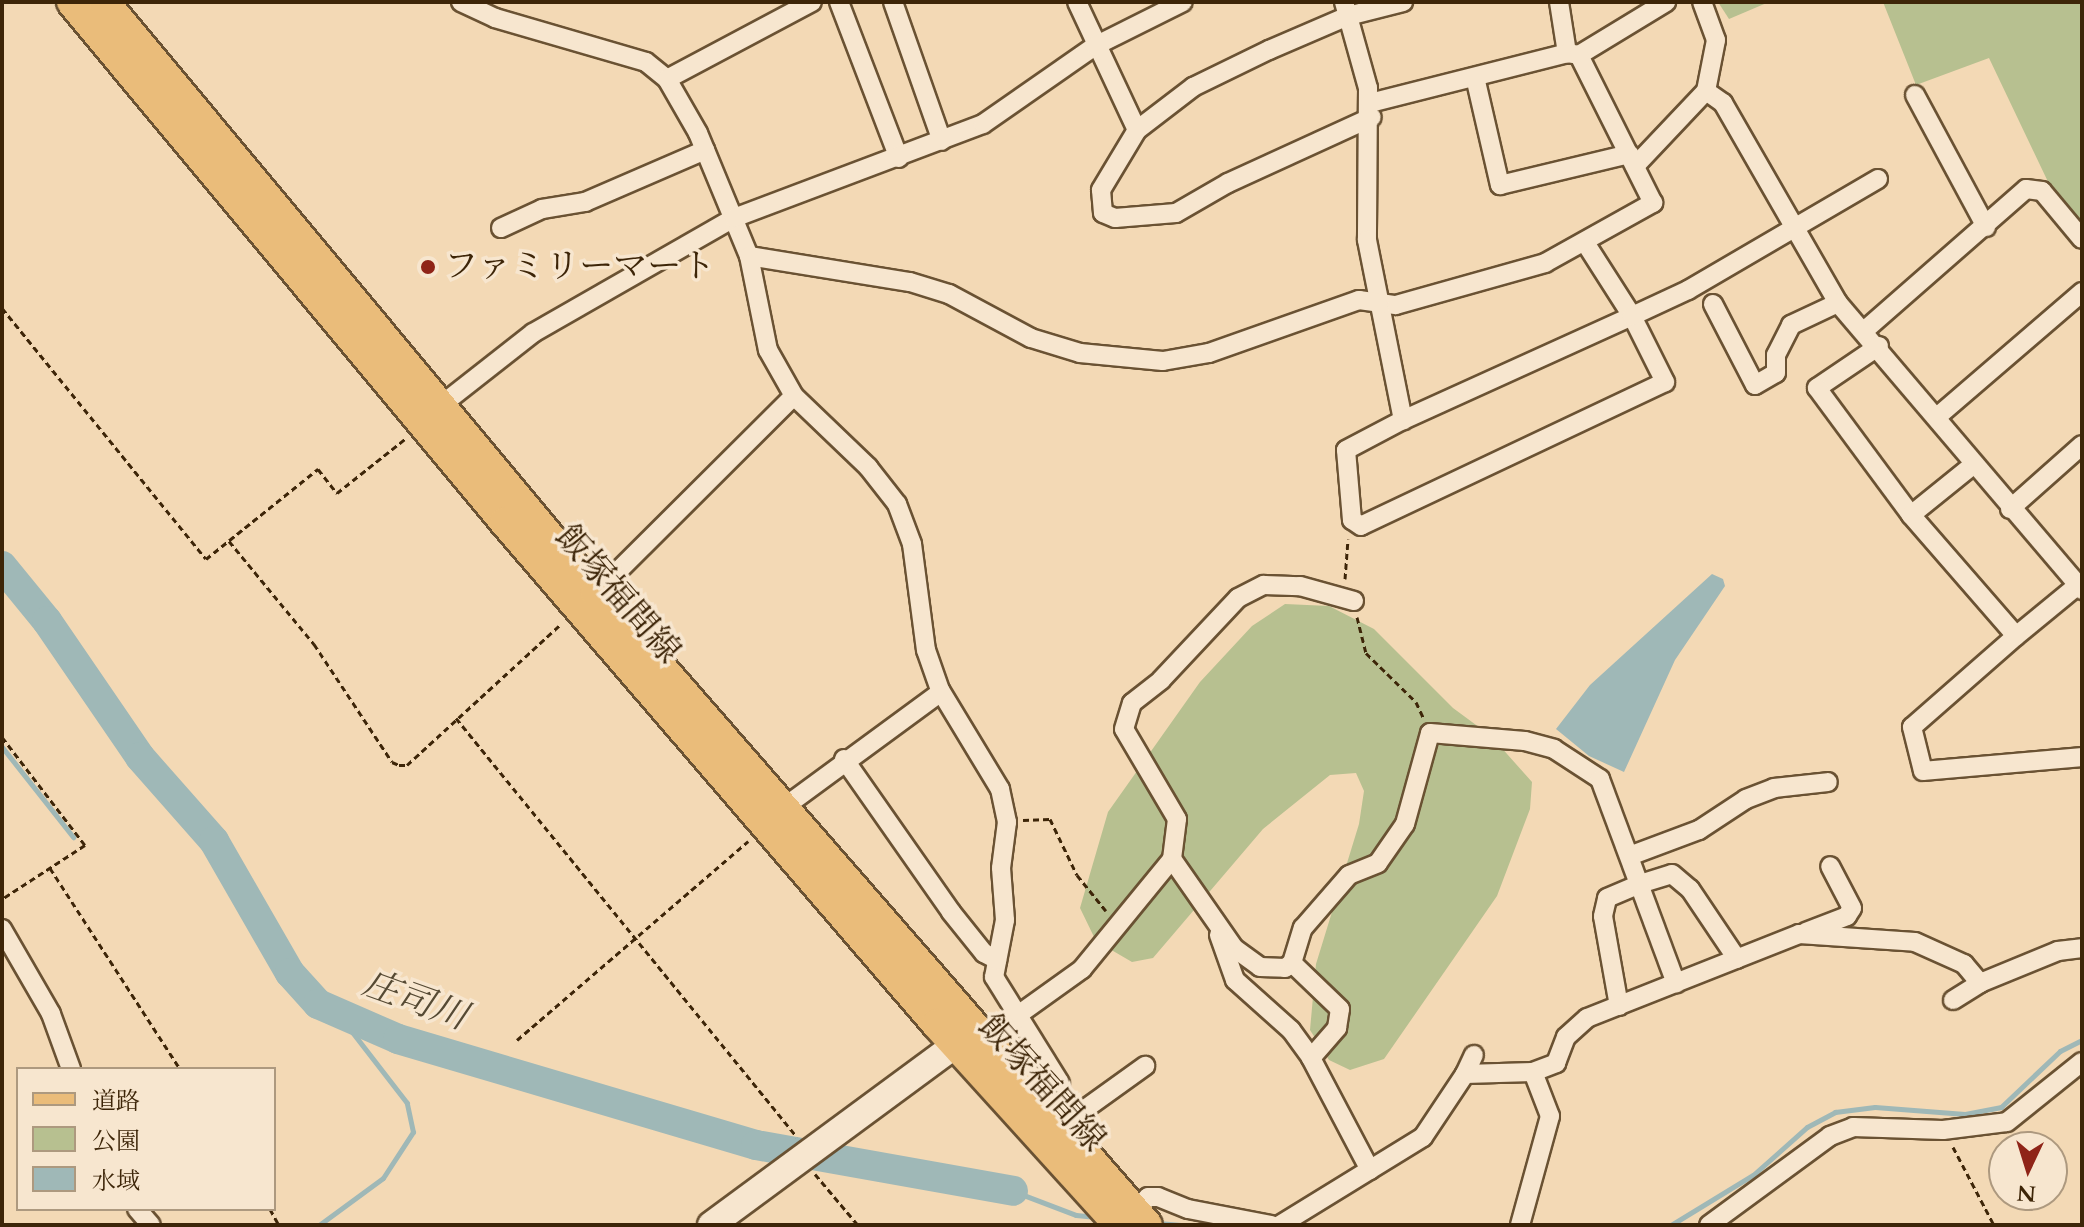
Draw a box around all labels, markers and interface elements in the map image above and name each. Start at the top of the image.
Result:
place label: ファミリーマート [444,247,716,287]
marker: ファミリーマート [419,258,437,276]
street label: 飯塚福間線 [547,516,689,672]
water label: 庄司川 [357,961,473,1039]
street label: 飯塚福間線 [970,1006,1114,1160]
legend [16,1067,276,1211]
text: 道路 [92,1085,140,1118]
text: 公園 [92,1125,140,1158]
north arrow [1988,1131,2068,1211]
text: 水域 [92,1165,140,1198]
text: N [2016,1177,2037,1209]

